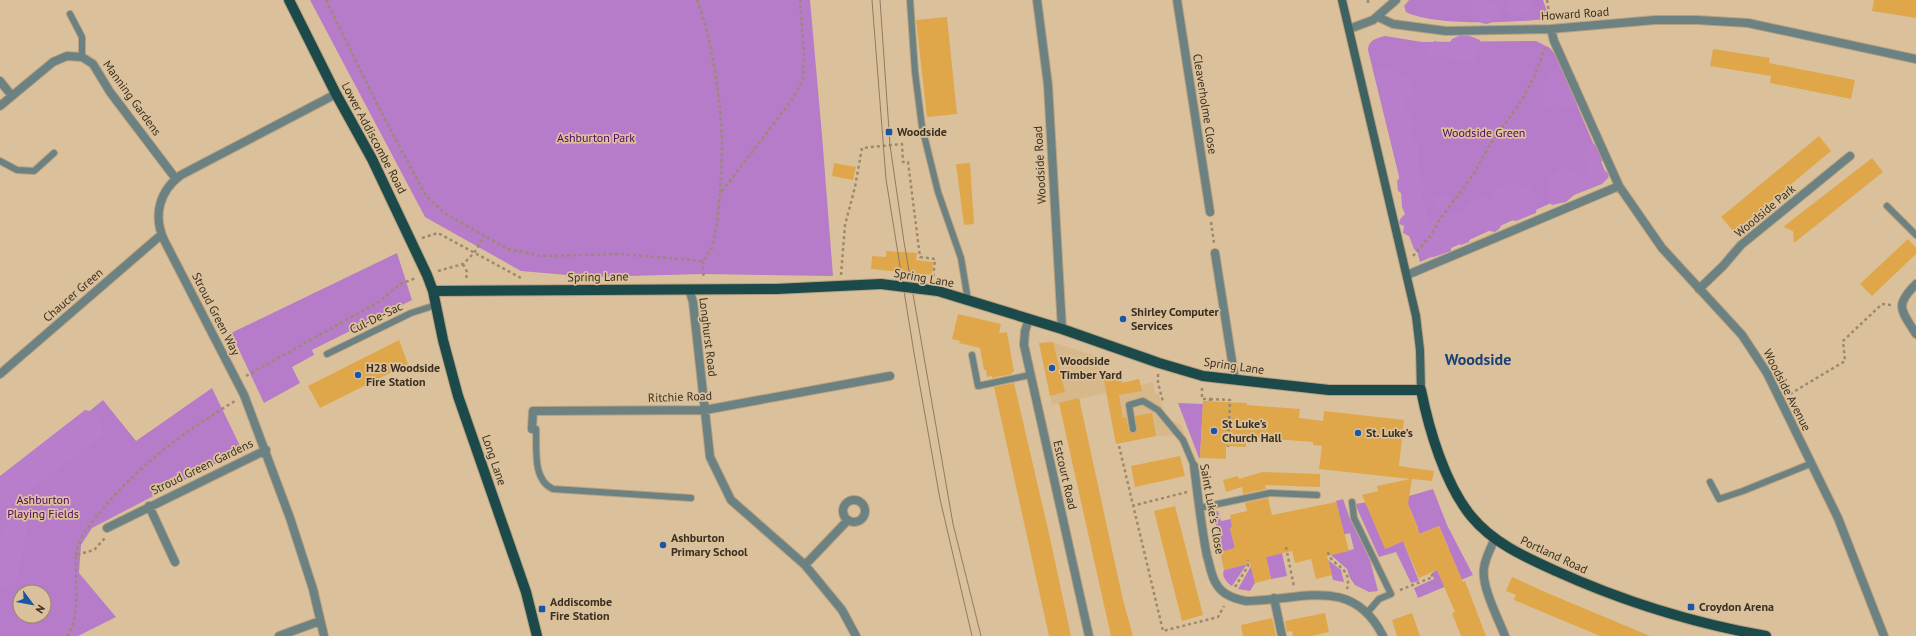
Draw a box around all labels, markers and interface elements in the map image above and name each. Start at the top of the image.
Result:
street label: Howard Road [1540,4,1610,23]
street label: Cleaverholme Close [1190,53,1221,155]
street label: Manning Gardens [100,57,165,138]
street label: Lower Addiscombe Road [339,79,410,196]
place label: Woodside [897,124,947,139]
park label: Woodside Green [1443,125,1525,140]
street label: Woodside Road [1030,126,1049,204]
marker: Woodside [884,127,894,137]
park label: Ashburton Park [557,130,635,145]
street label: Woodside Park [1731,181,1798,240]
street label: Chaucer Green [40,265,106,325]
street label: Spring Lane [893,265,955,290]
street label: Spring Lane [567,268,629,285]
street label: Stroud Green Way [189,270,244,358]
street label: Longhurst Road [696,296,721,377]
street label: Cul-De-Sac [347,298,405,337]
place label: Shirley Computer Services [1131,304,1220,333]
marker: Shirley Computer Services [1118,314,1128,324]
street label: Woodside Avenue [1760,346,1815,433]
district label: Woodside [1445,349,1511,369]
place label: Woodside Timber Yard [1060,353,1122,382]
street label: Spring Lane [1203,354,1265,377]
place label: H28 Woodside Fire Station [366,360,440,389]
marker: Woodside Timber Yard [1047,363,1057,373]
marker: H28 Woodside Fire Station [353,370,363,380]
street label: Ritchie Road [648,388,712,405]
place label: St Luke's Church Hall [1222,416,1282,445]
place label: St. Luke's [1366,425,1413,440]
marker: St Luke's Church Hall [1209,426,1219,436]
marker: St. Luke's [1353,428,1363,438]
street label: Long Lane [479,432,510,487]
street label: Stroud Green Gardens [148,435,255,498]
street label: Estcourt Road [1050,439,1081,511]
street label: Saint Luke's Close [1197,463,1228,555]
park label: Ashburton Playing Fields [7,492,79,521]
place label: Ashburton Primary School [671,530,748,559]
street label: Portland Road [1518,532,1590,577]
marker: Ashburton Primary School [658,540,668,550]
north arrow [12,584,52,624]
place label: Addiscombe Fire Station [550,594,612,623]
place label: Croydon Arena [1699,599,1774,614]
marker: Croydon Arena [1686,602,1696,612]
text: N [33,603,48,616]
marker: Addiscombe Fire Station [537,604,547,614]

